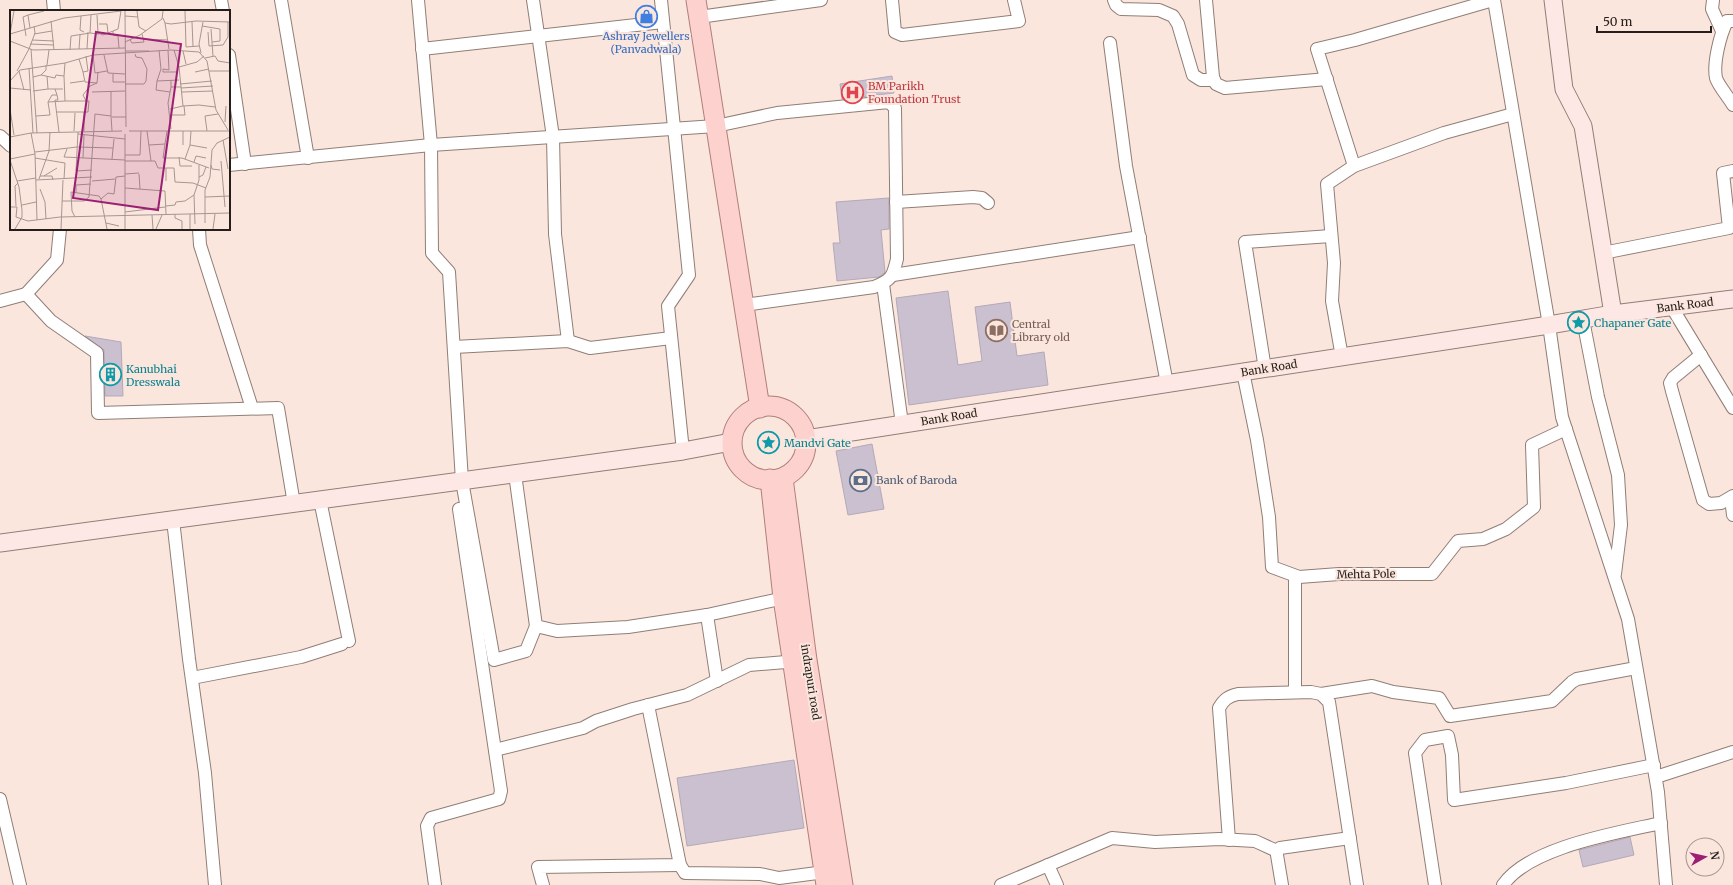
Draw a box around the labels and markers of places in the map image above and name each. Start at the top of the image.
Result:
shop icon: Ashray Jewellers (Panvadwala) [633,3,659,29]
place label: Ashray Jewellers (Panvadwala) [601,29,690,56]
hospital icon: BM Parikh Foundation Trust [839,79,865,105]
place label: BM Parikh Foundation Trust [868,79,961,106]
place icon: Chapaner Gate [1566,310,1592,336]
place label: Chapaner Gate [1594,316,1671,330]
library icon: Central Library old [983,317,1009,343]
place label: Central Library old [1012,317,1070,344]
building icon: Kanubhai Dresswala [97,362,123,388]
place label: Kanubhai Dresswala [126,362,180,389]
place icon: Mandvi Gate [755,430,781,456]
place label: Mandvi Gate [784,436,851,450]
bank icon: Bank of Baroda [847,467,873,493]
place label: Bank of Baroda [876,473,957,487]

